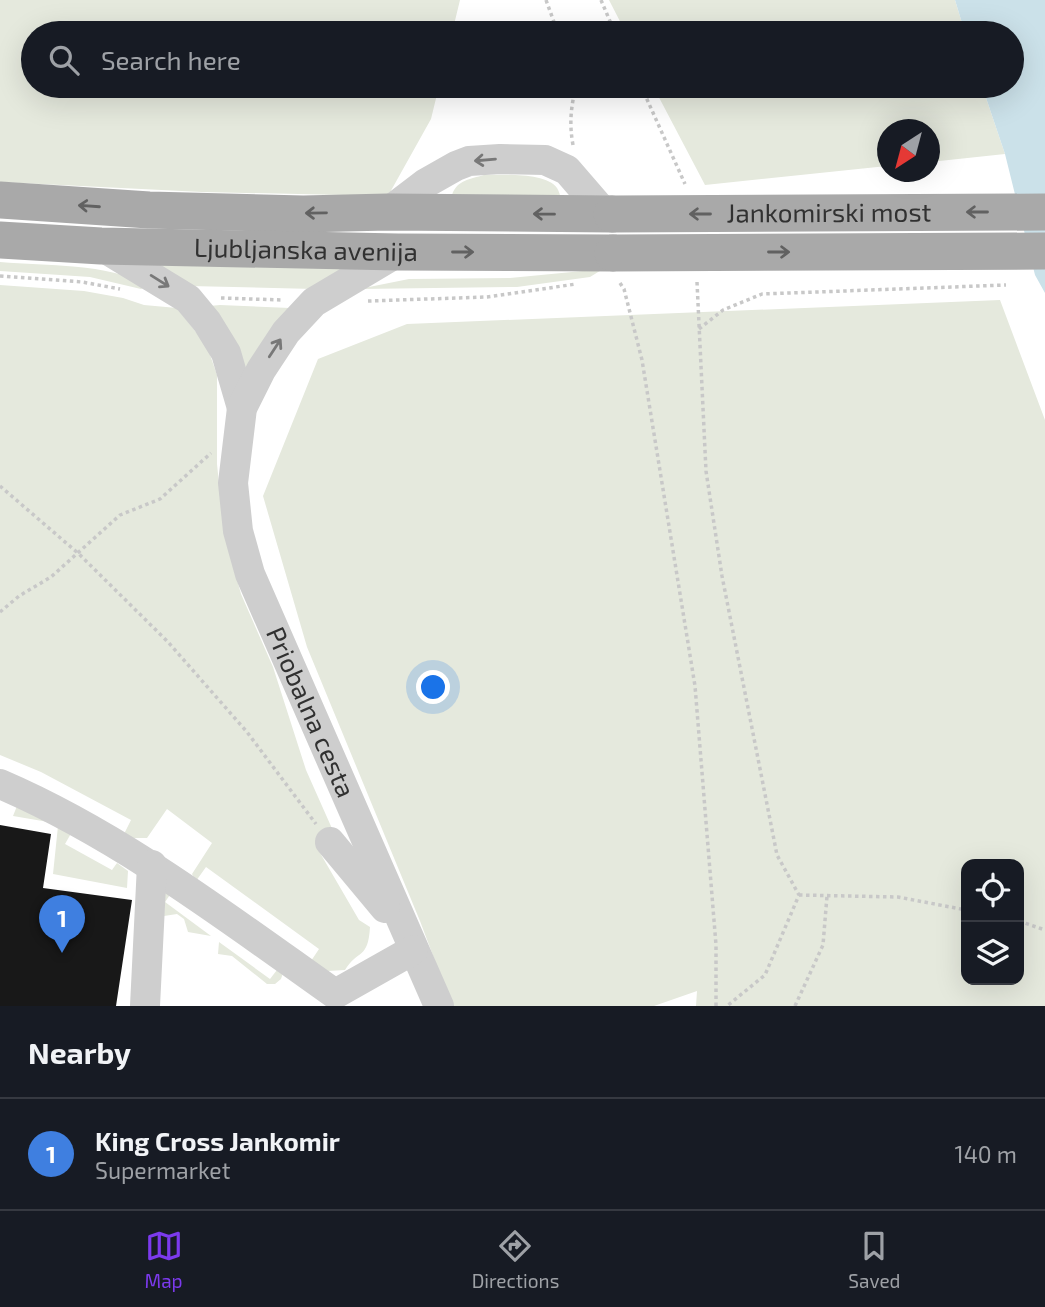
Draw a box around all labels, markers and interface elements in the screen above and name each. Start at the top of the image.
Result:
search box [21,21,1024,98]
icon: search [45,41,83,79]
text: Search here [101,44,241,75]
north arrow [877,119,940,182]
one-way arrow [474,154,497,167]
street label: Jankomirski most [726,196,932,227]
one-way arrow [78,199,101,212]
one-way arrow [966,205,989,219]
one-way arrow [305,207,328,220]
one-way arrow [532,207,555,221]
one-way arrow [689,207,712,220]
street label: Ljubljanska avenija [194,231,418,266]
one-way arrow [451,245,474,259]
one-way arrow [767,245,790,259]
one-way arrow [149,275,169,289]
one-way arrow [268,339,282,359]
street label: Priobalna cesta [261,622,363,802]
your location [416,670,450,704]
map controls [961,859,1024,985]
button: locate [961,859,1024,922]
pin: 1 [39,895,85,953]
button: layers [961,922,1024,985]
text: Nearby [28,1034,131,1070]
text: King Cross Jankomir [95,1125,340,1156]
text: 1 [46,1140,56,1168]
text: 140 m [955,1140,1017,1168]
text: Supermarket [95,1156,230,1184]
tab: Map [145,1227,183,1292]
tab: Directions [472,1227,559,1292]
tab: Saved [848,1227,900,1292]

